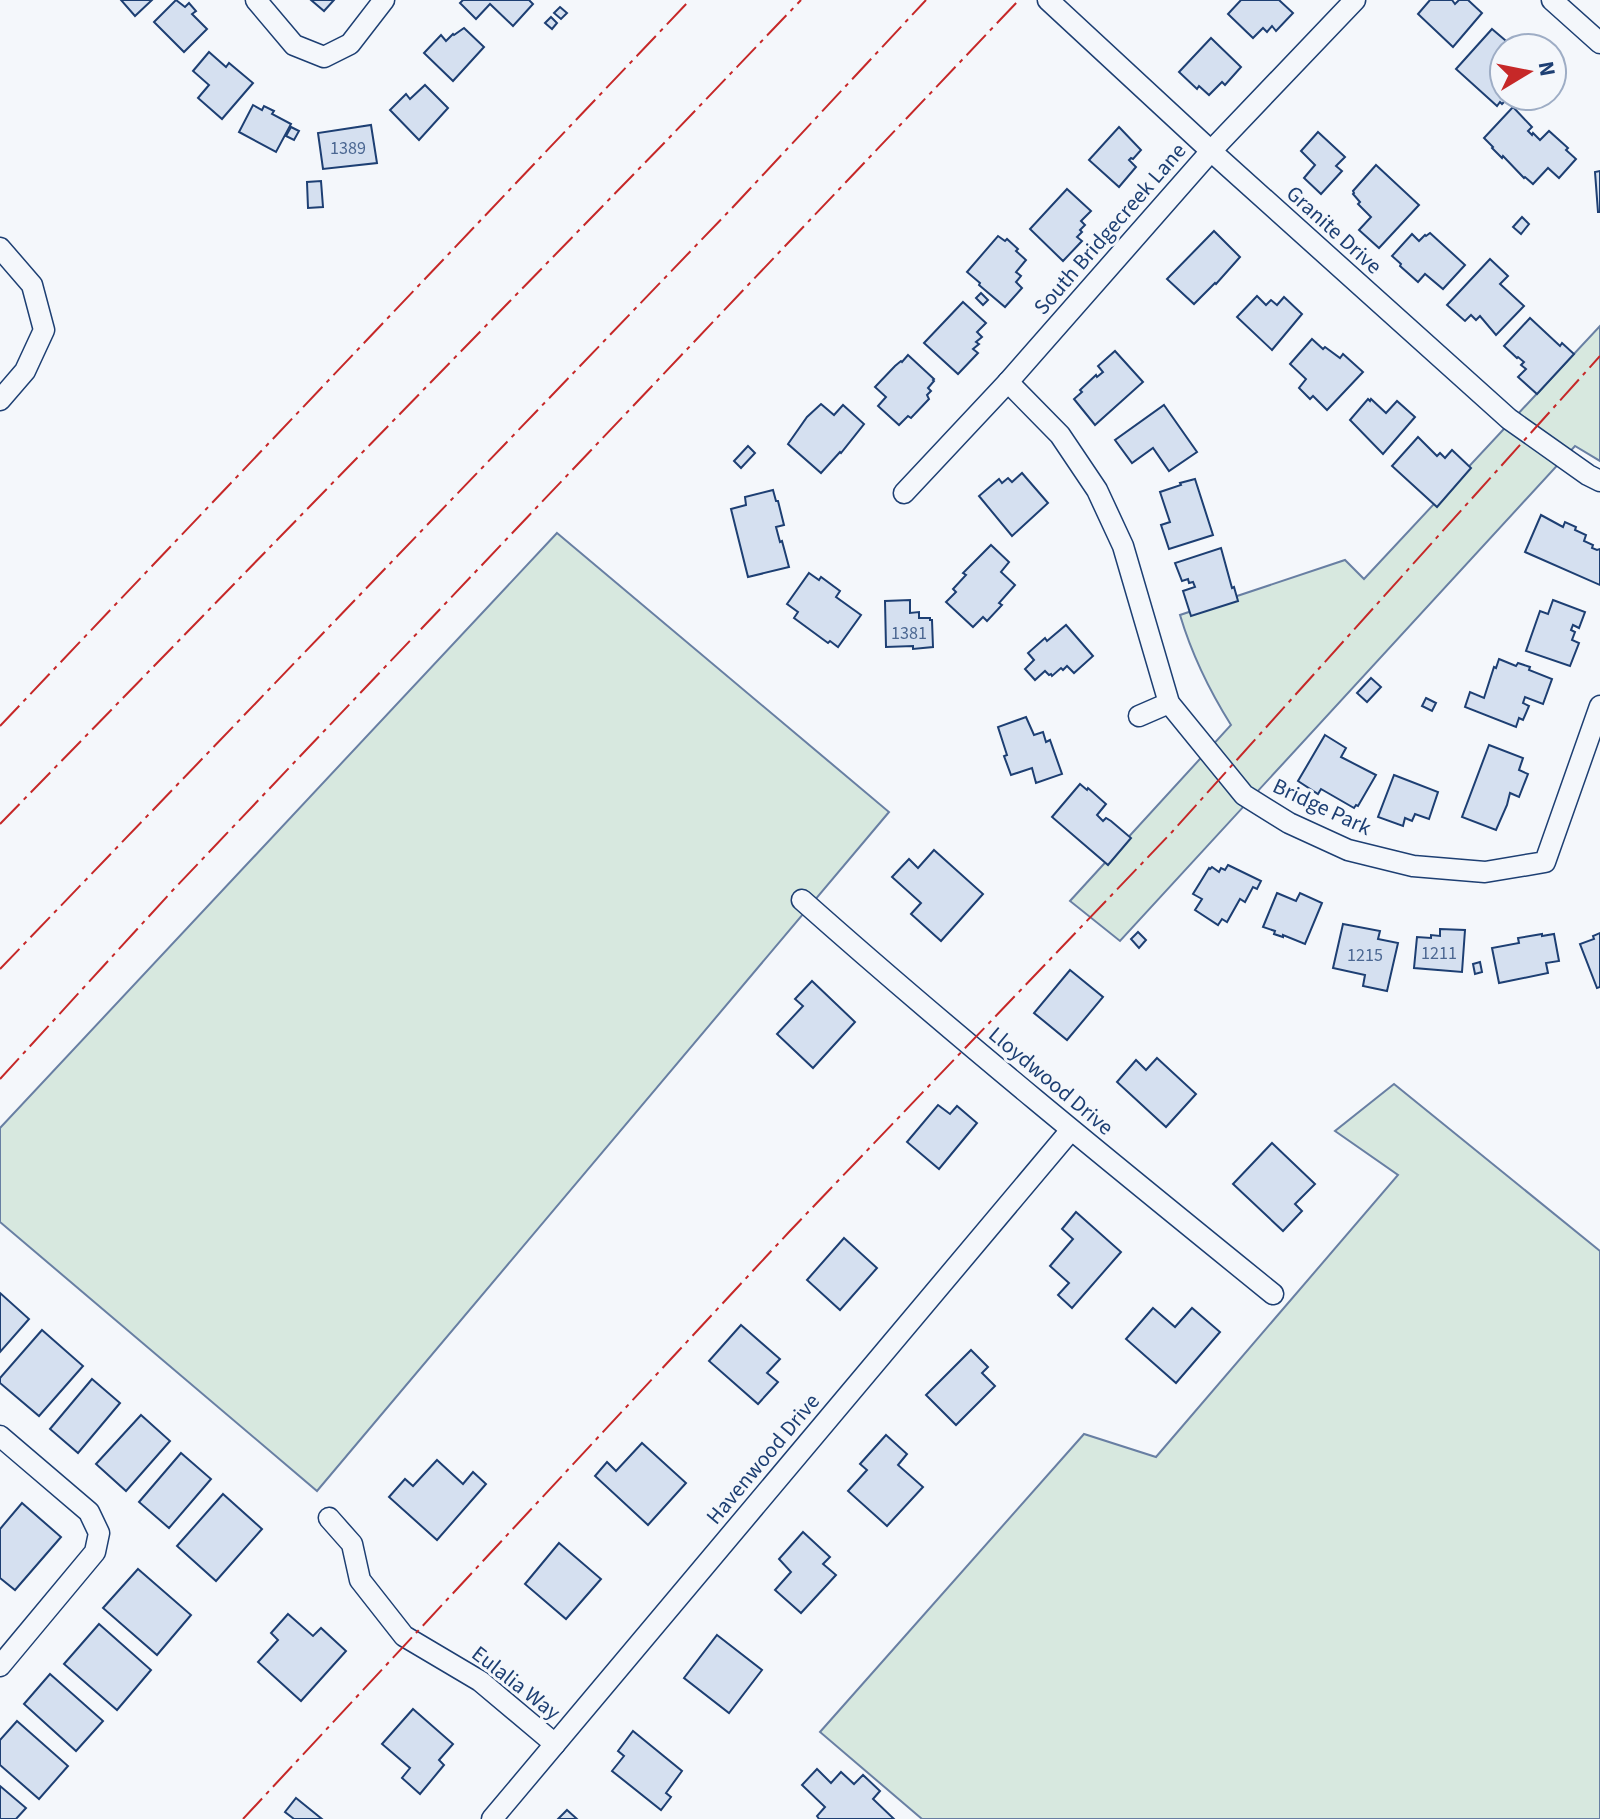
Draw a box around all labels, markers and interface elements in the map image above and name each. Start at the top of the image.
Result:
north arrow [1488,32,1568,112]
text: N [1530,59,1564,79]
house number: 1389 [330,136,366,161]
street label: South Bridgecreek Lane [1026,136,1194,322]
street label: Granite Drive [1279,178,1389,282]
house number: 1381 [891,621,927,646]
street label: Bridge Park [1267,770,1377,844]
house number: 1211 [1421,941,1457,966]
house number: 1215 [1347,943,1383,968]
street label: Lloydwood Drive [982,1019,1120,1143]
street label: Havenwood Drive [699,1386,828,1532]
street label: Eulalia Way [465,1638,568,1728]

